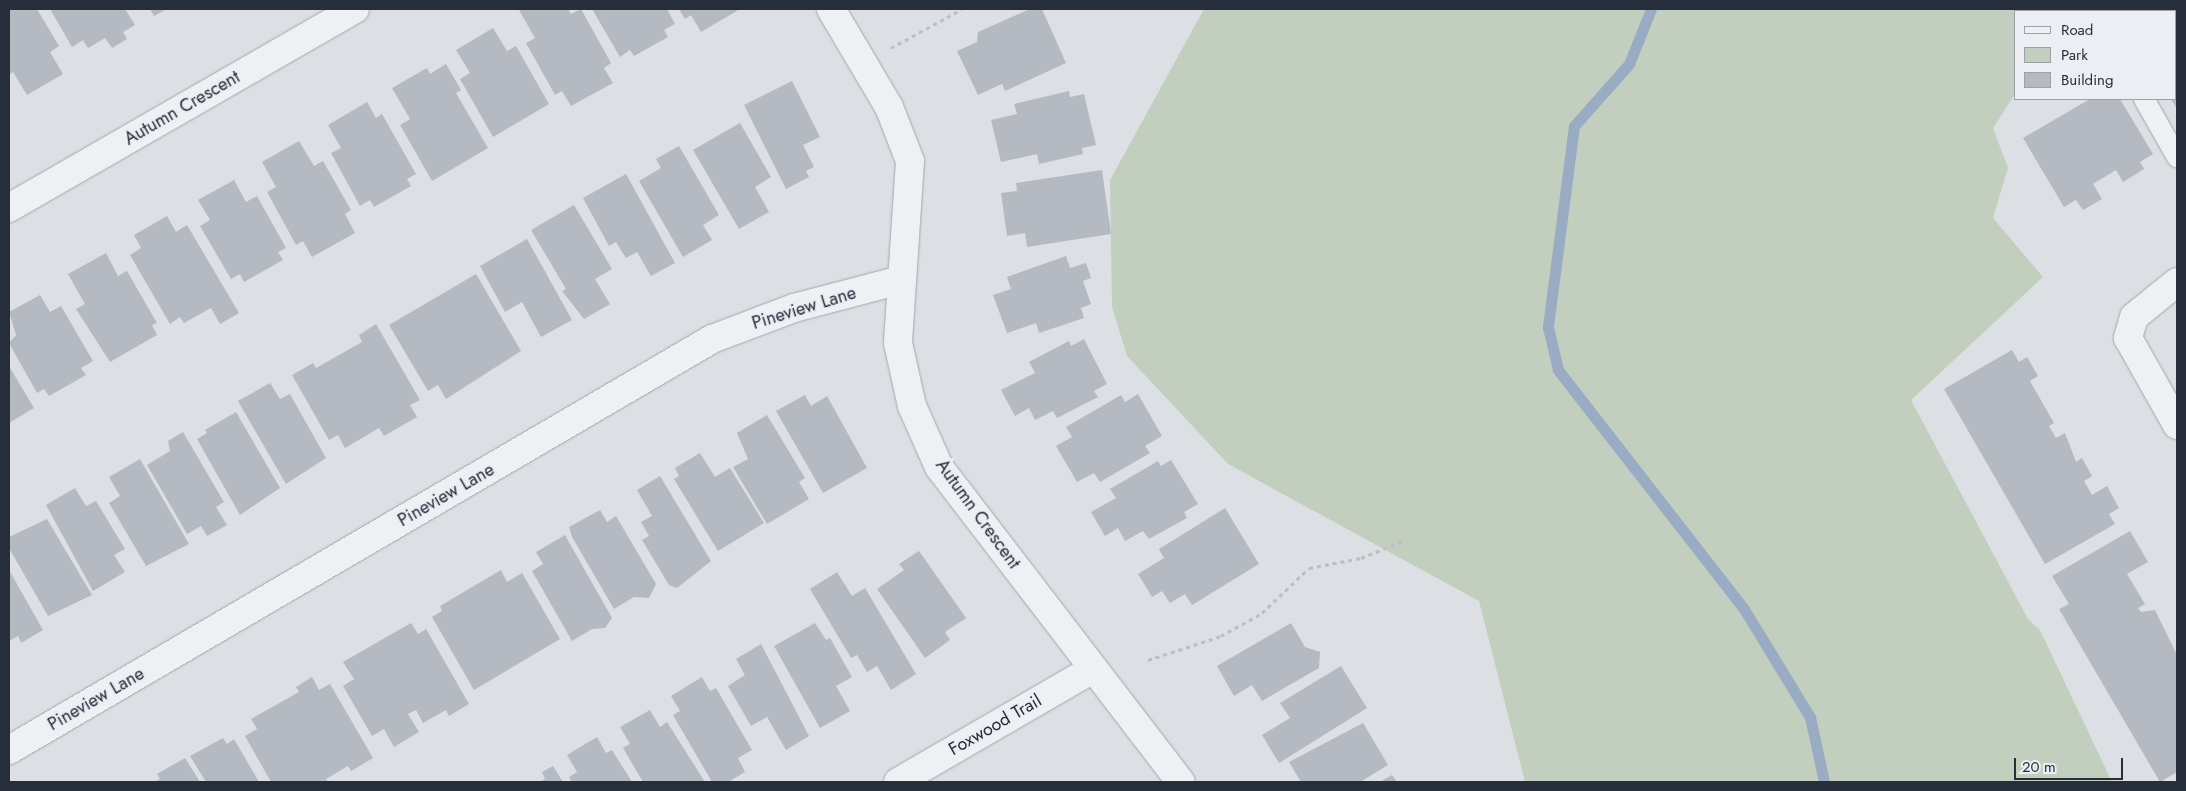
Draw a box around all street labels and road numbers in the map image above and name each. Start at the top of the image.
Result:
street label: Autumn Crescent [120,66,244,150]
street label: Pineview Lane [749,282,859,334]
street label: Autumn Crescent [931,455,1025,573]
street label: Pineview Lane [394,459,498,531]
street label: Pineview Lane [44,663,148,735]
street label: Foxwood Trail [945,690,1045,760]

